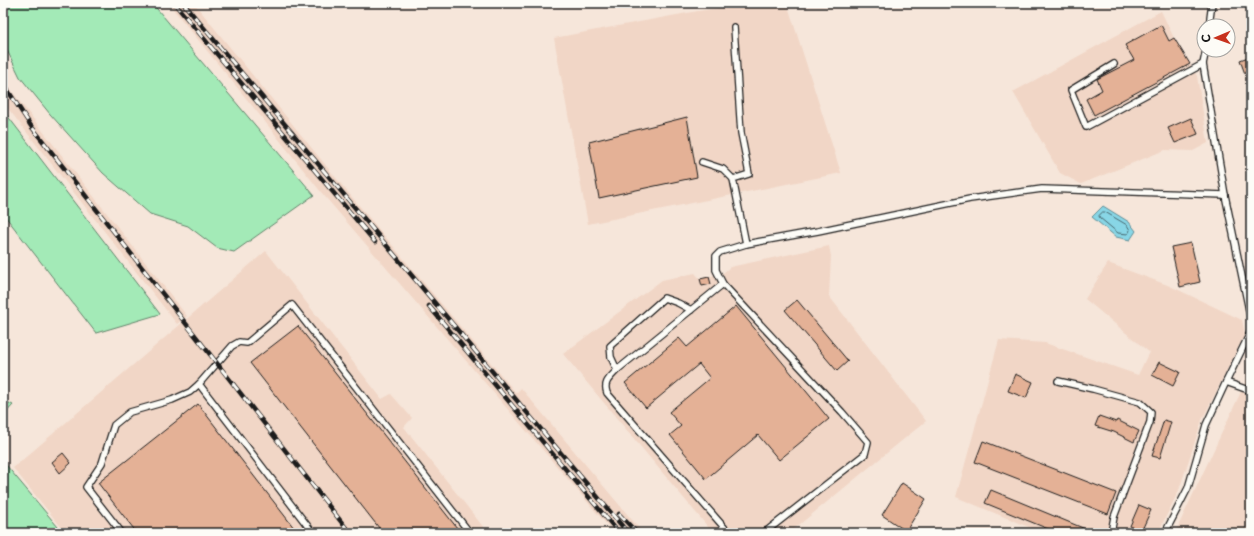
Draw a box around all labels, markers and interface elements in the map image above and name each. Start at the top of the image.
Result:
north arrow [1196,18,1236,58]
text: С [1197,34,1214,43]

